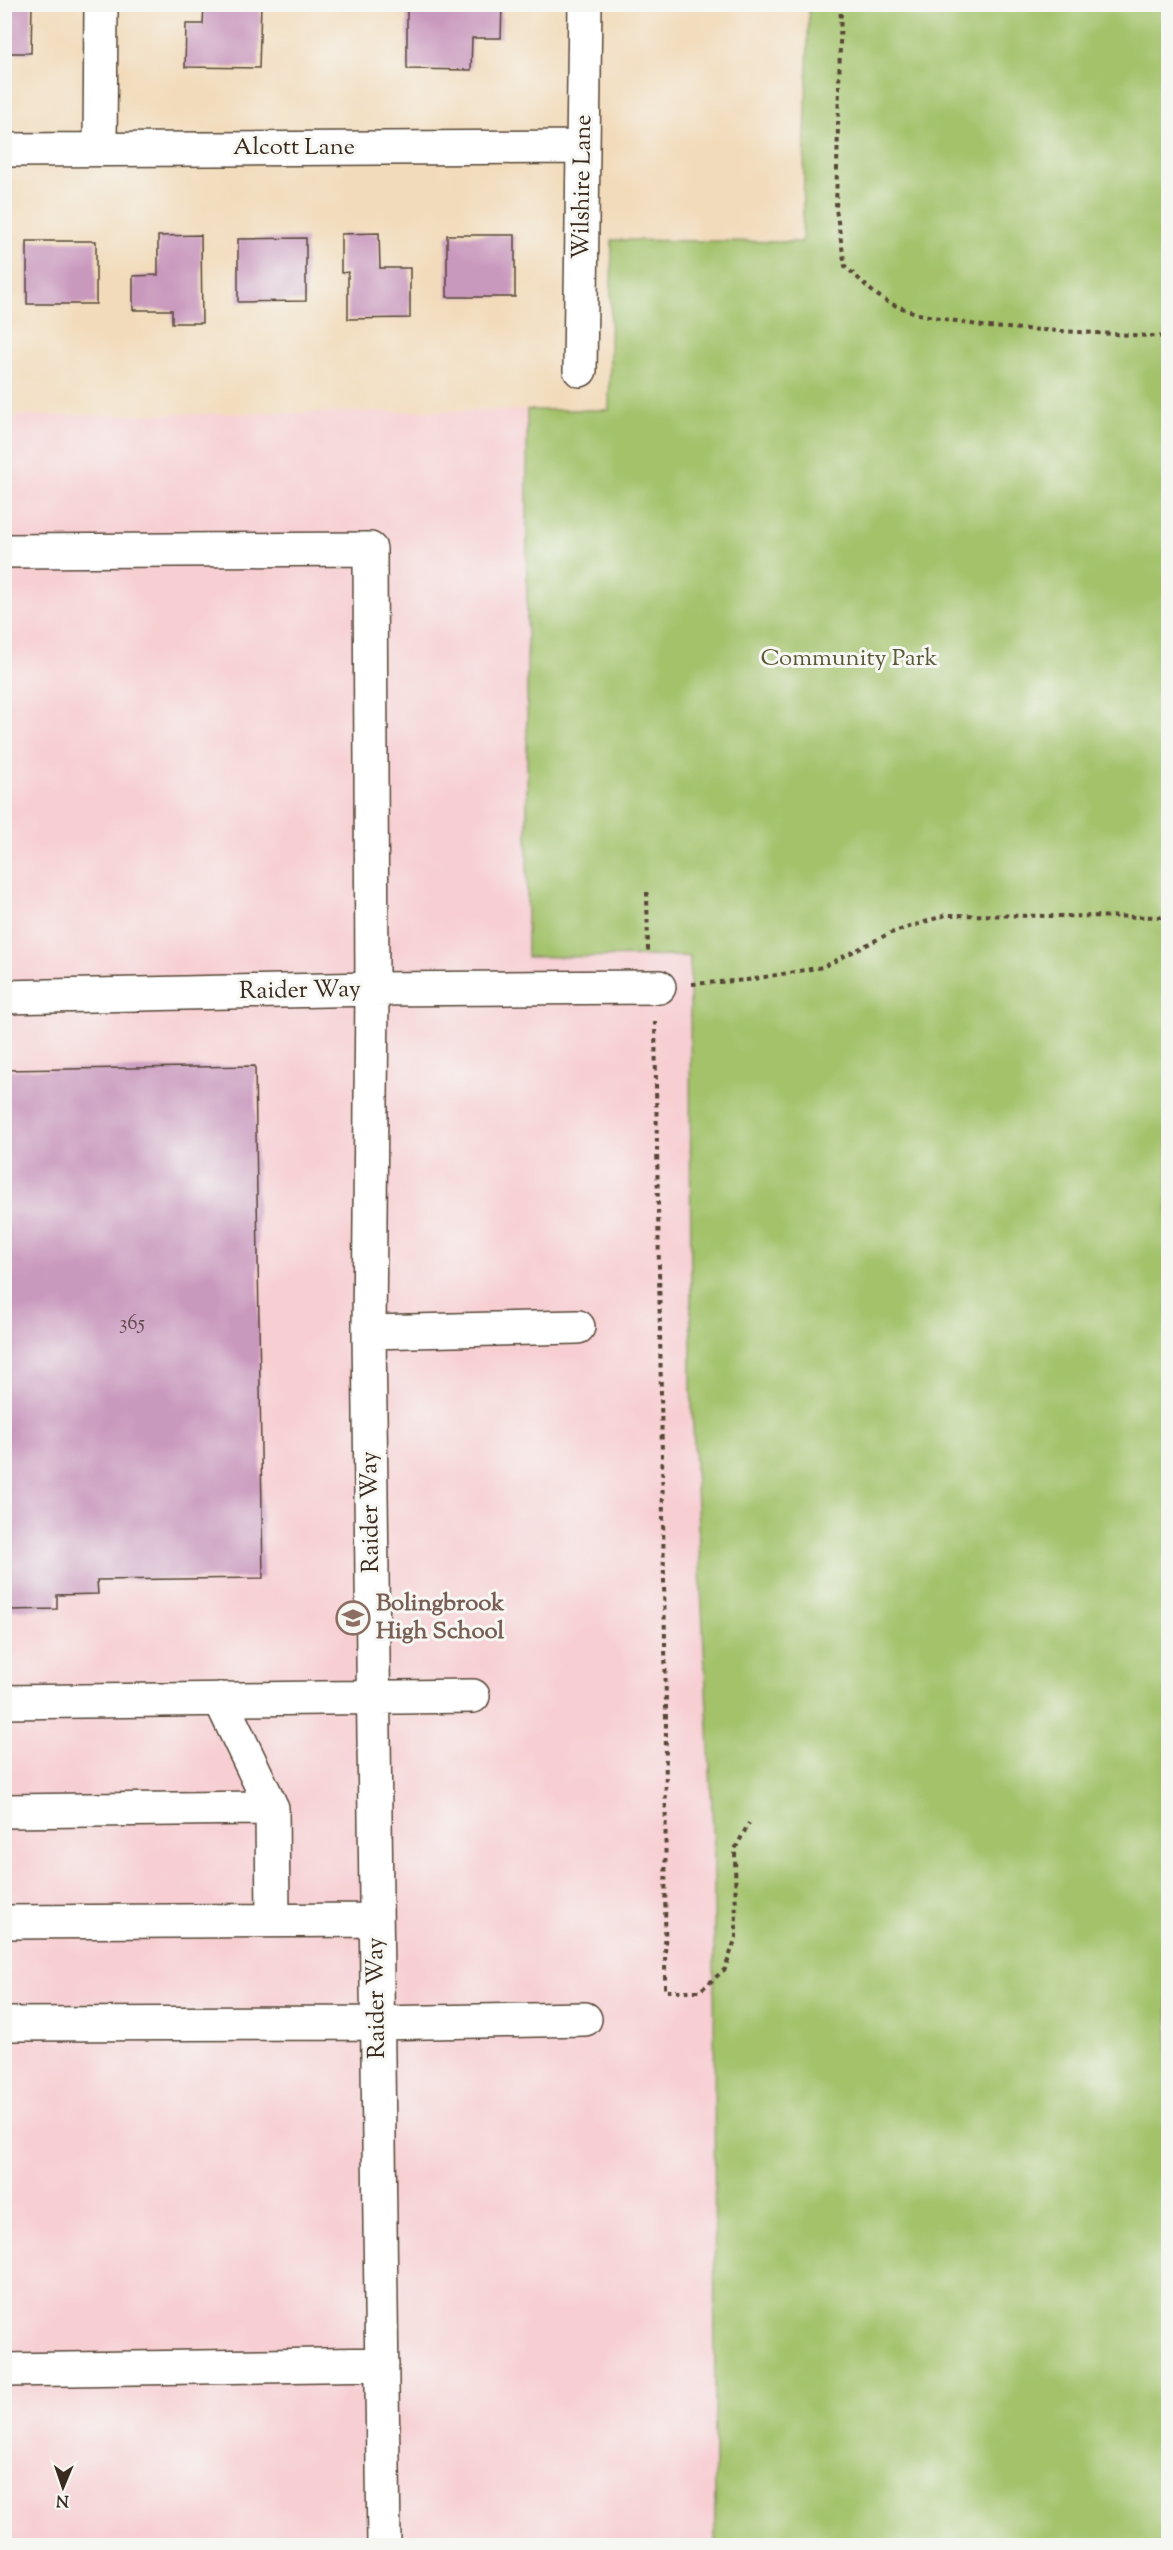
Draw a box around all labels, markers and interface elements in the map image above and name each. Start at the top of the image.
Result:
street label: Wilshire Lane [565,114,601,260]
street label: Alcott Lane [233,131,355,165]
park label: Community Park [760,642,938,676]
street label: Raider Way [239,973,361,1009]
house number: 365 [119,1309,145,1339]
street label: Raider Way [353,1451,389,1573]
place label: Bolingbrook High School [376,1587,505,1649]
school or university icon: Bolingbrook High School [335,1600,371,1636]
street label: Raider Way [359,1937,395,2059]
north arrow [33,2457,93,2517]
text: N [56,2488,69,2511]

